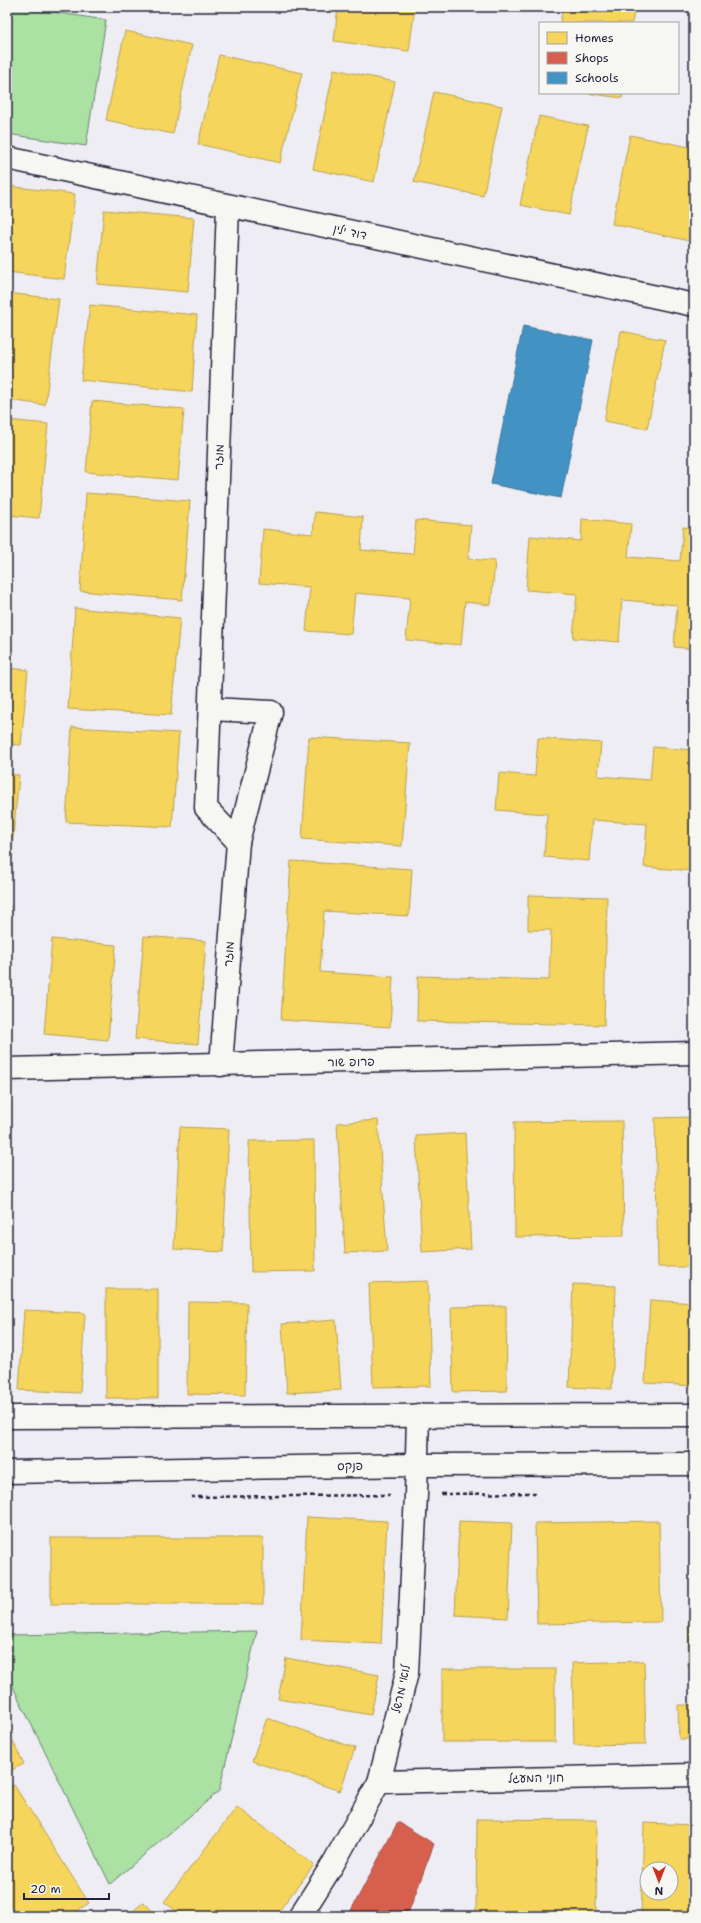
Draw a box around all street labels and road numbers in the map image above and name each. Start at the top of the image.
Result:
street label: דוד ילין [332,221,368,243]
street label: מוזר [211,444,227,470]
street label: מוזר [220,941,238,967]
street label: פרופ שור [327,1054,375,1070]
street label: פנקס [337,1458,363,1474]
street label: לואי מרשל [388,1662,414,1715]
street label: חוני המעגל [508,1770,564,1786]

